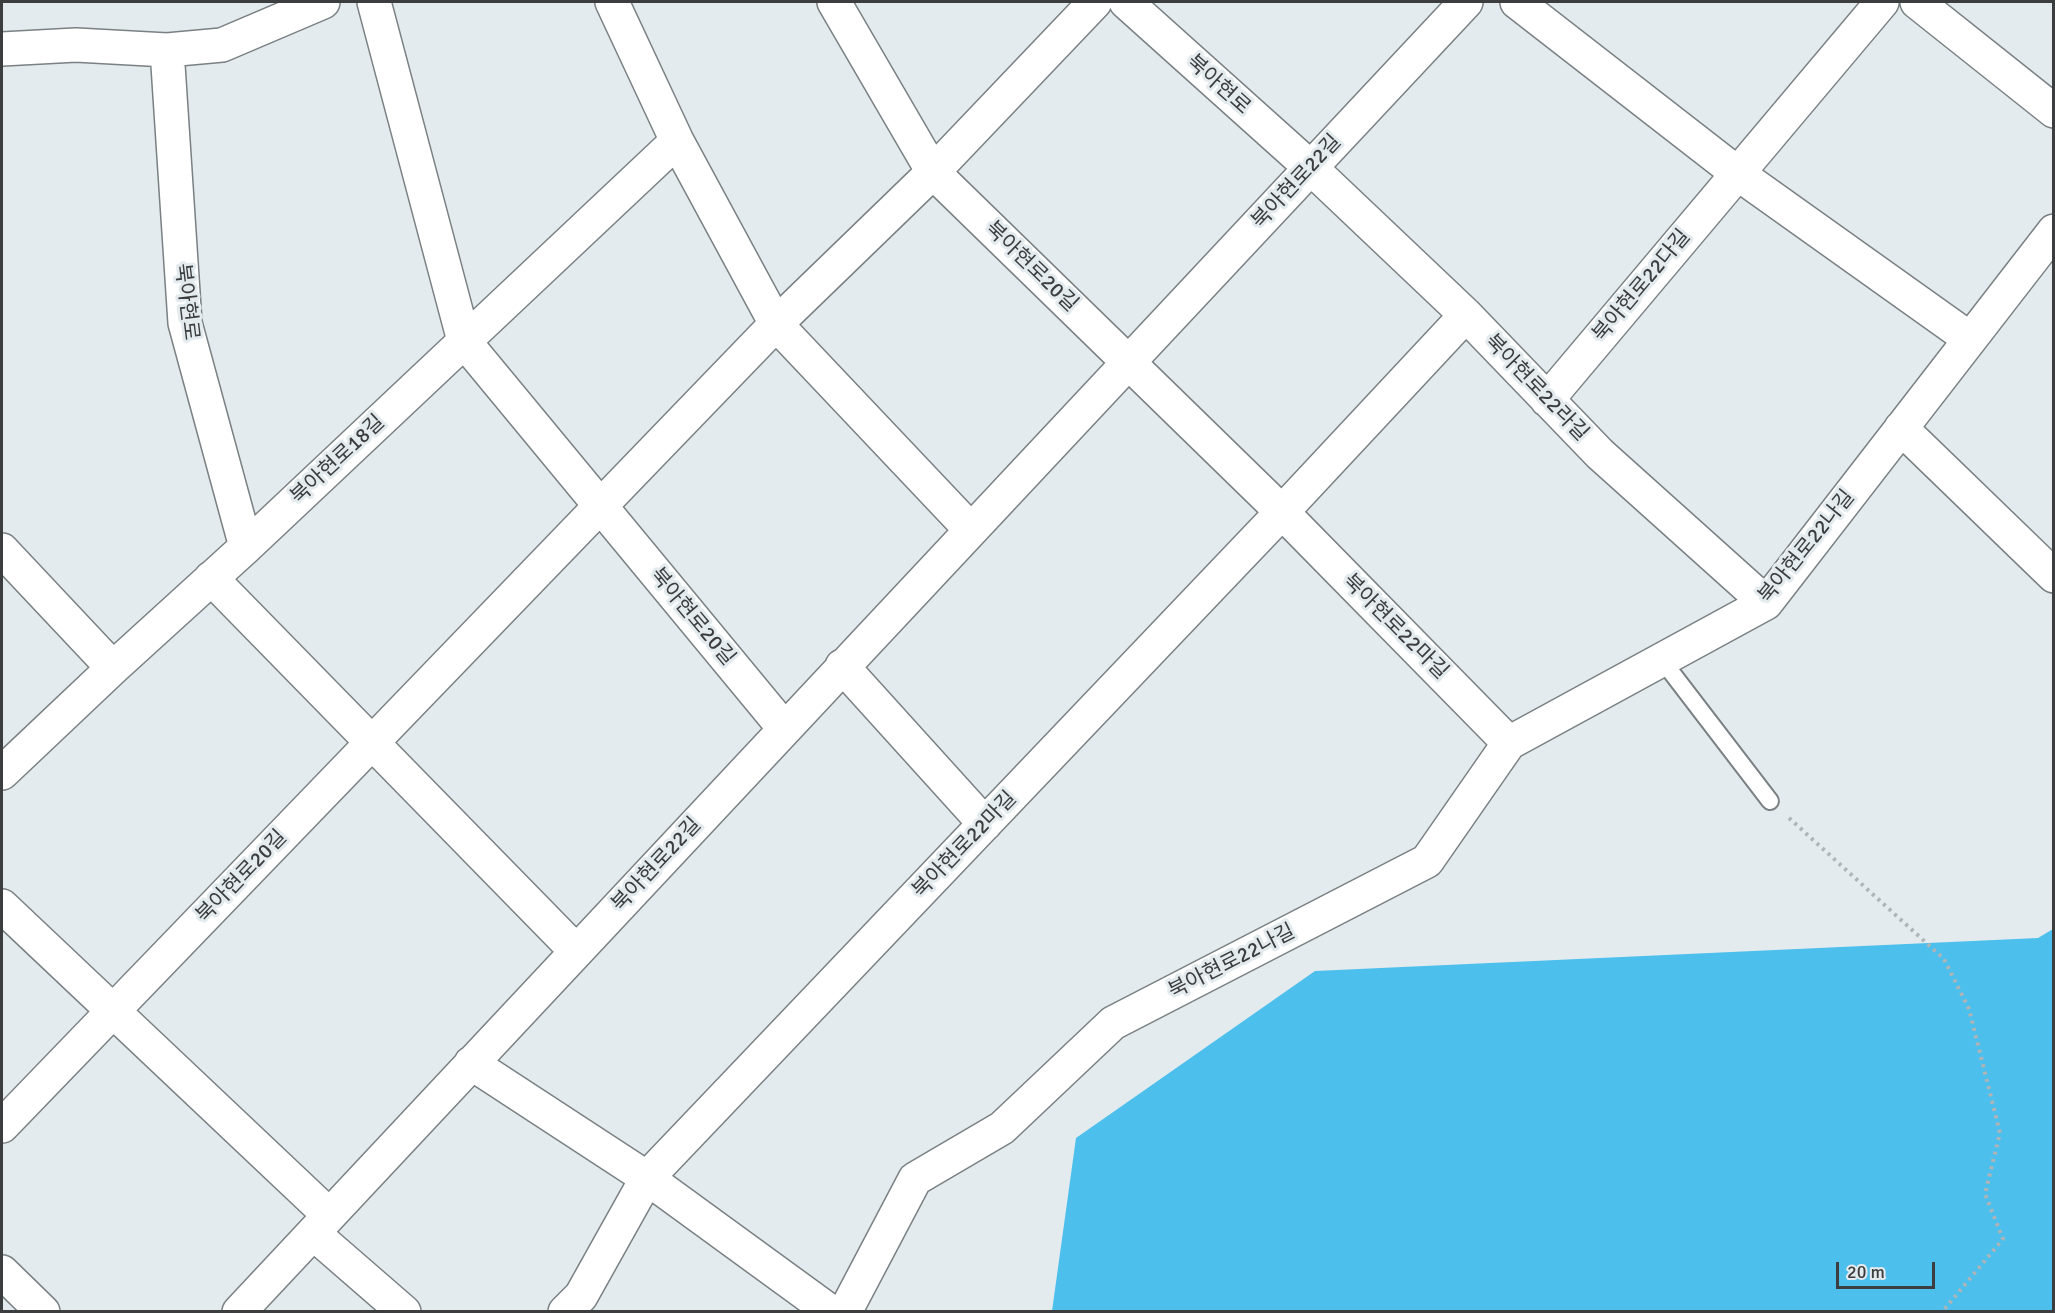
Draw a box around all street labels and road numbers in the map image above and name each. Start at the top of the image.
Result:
street label: 북아현로 [1181,50,1255,120]
street label: 북아현로22길 [1247,130,1347,234]
street label: 북아현로20길 [979,217,1083,317]
street label: 북아현로22다길 [1588,225,1696,347]
street label: 북아현로 [169,262,203,342]
street label: 북아현로22라길 [1479,329,1593,447]
street label: 북아현로18길 [286,410,390,510]
street label: 북아현로22나길 [1754,485,1860,609]
street label: 북아현로20길 [644,563,740,671]
street label: 북아현로22마길 [1337,569,1453,685]
street label: 북아현로22마길 [908,786,1022,904]
street label: 북아현로22길 [607,813,707,917]
street label: 북아현로20길 [192,825,292,929]
street label: 북아현로22나길 [1165,919,1299,1005]

